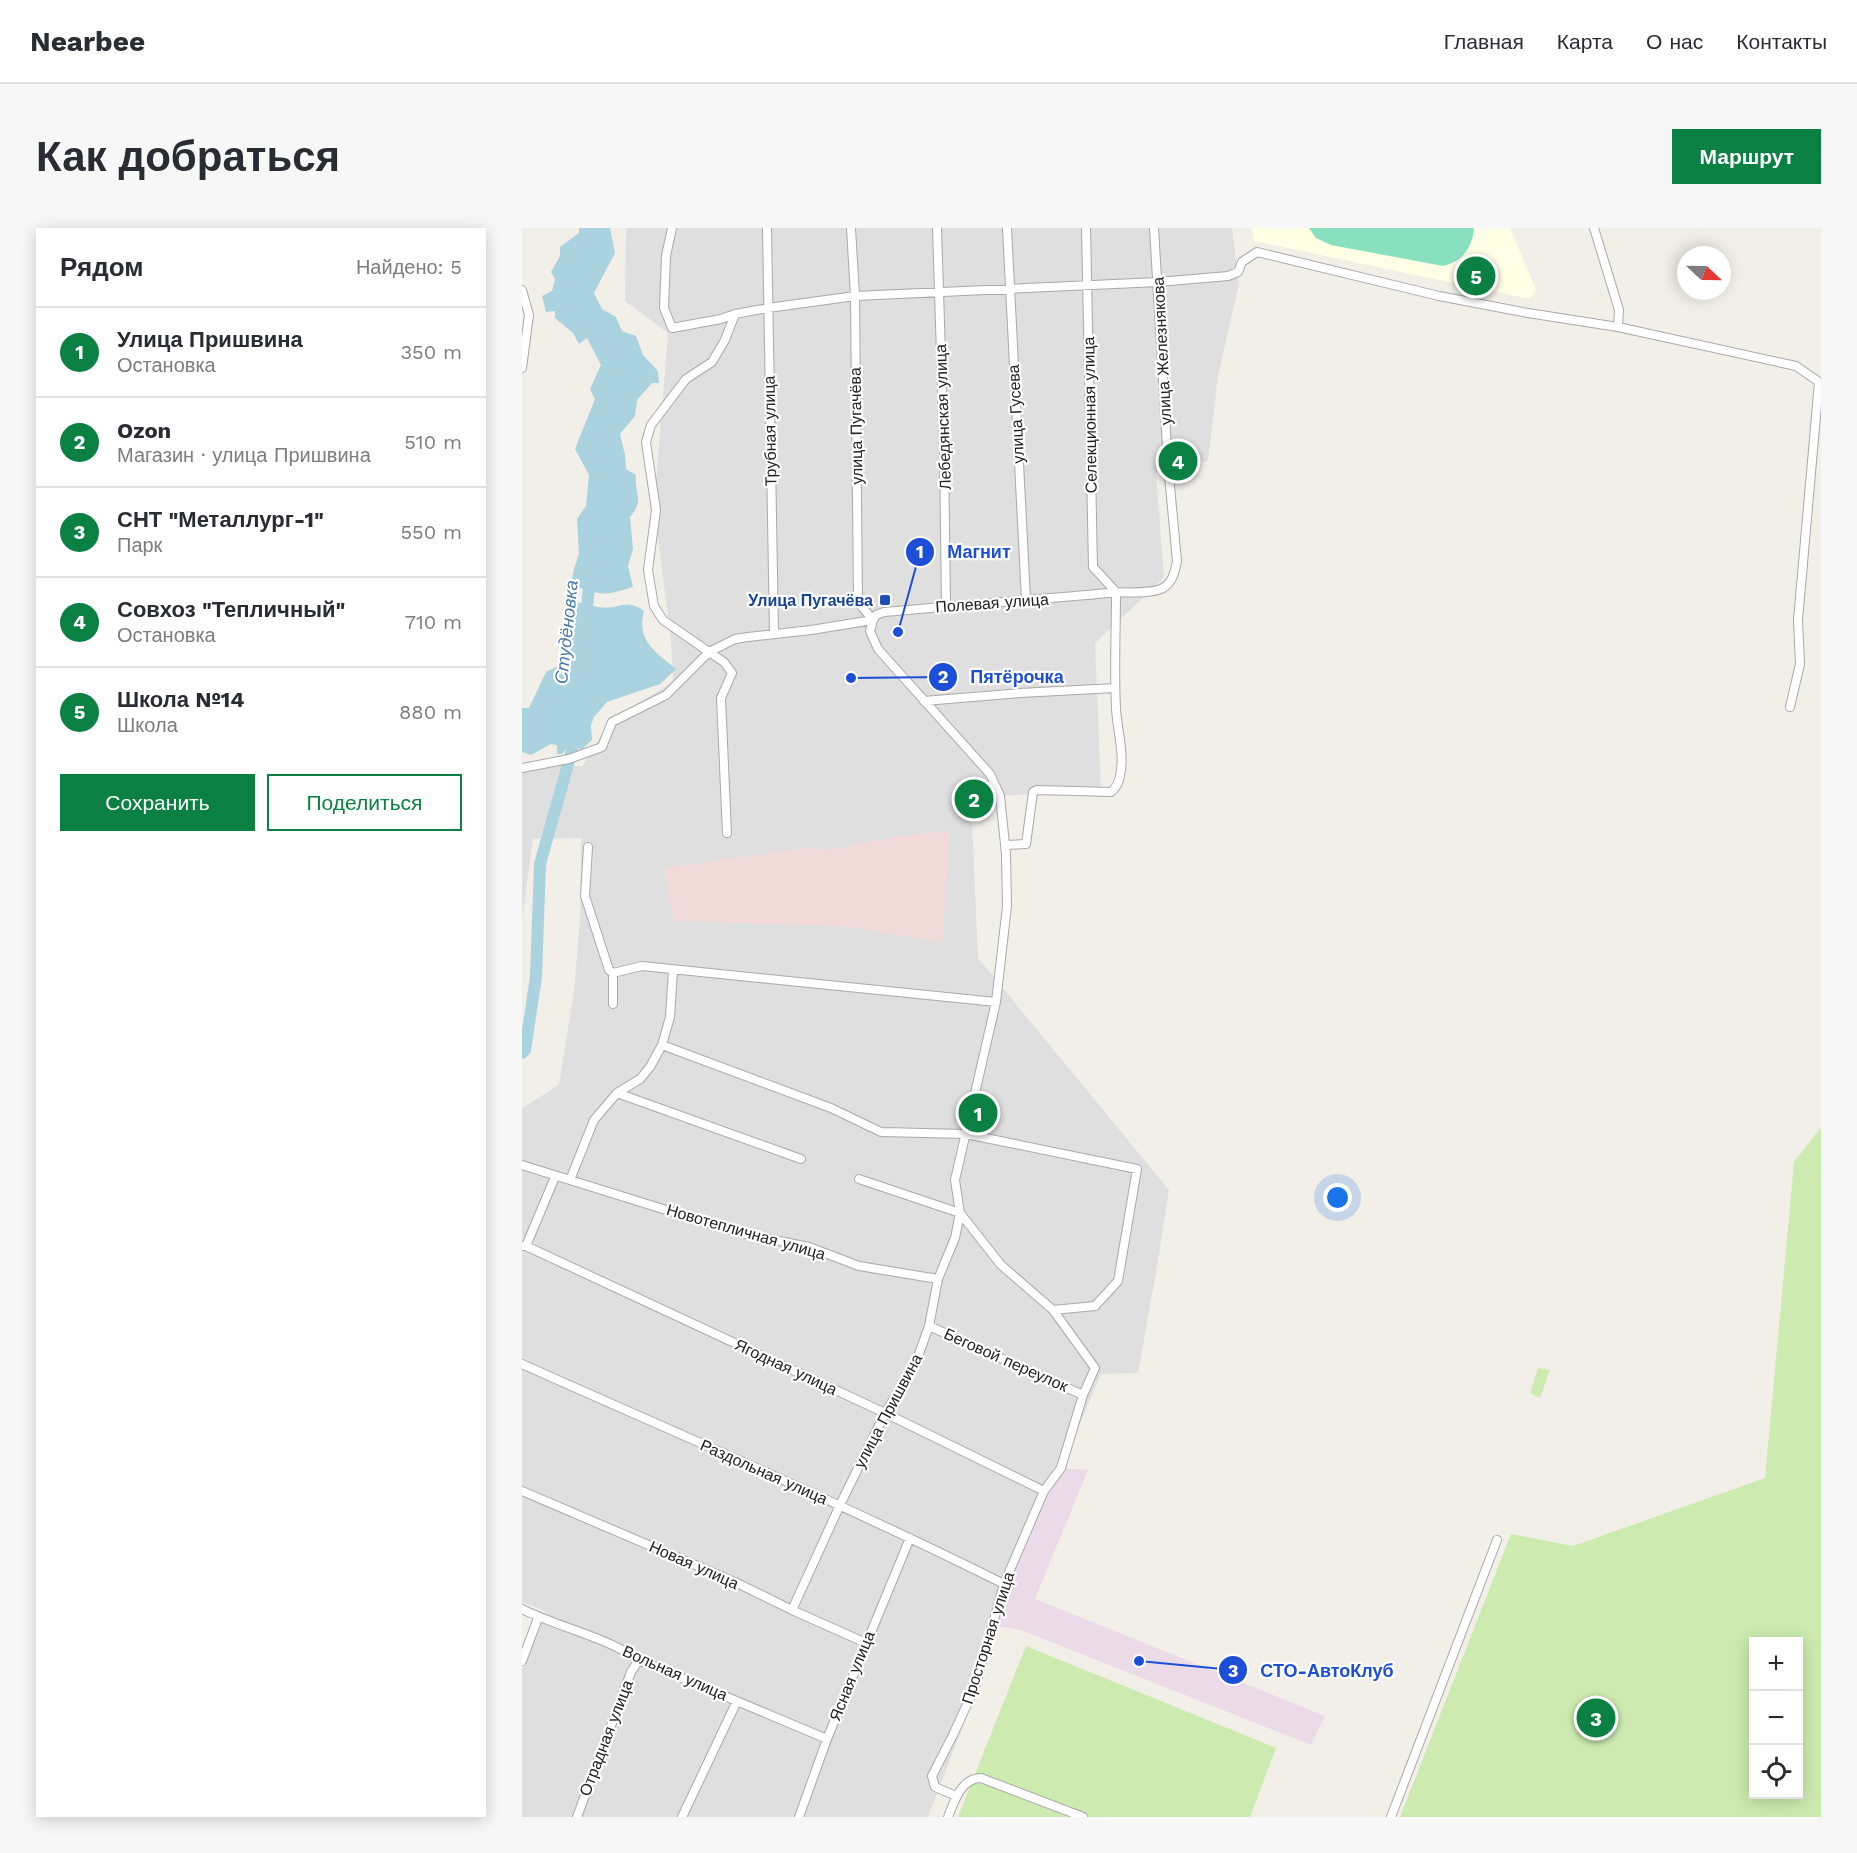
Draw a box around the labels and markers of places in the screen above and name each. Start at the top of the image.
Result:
pin: 5 [1456,254,1496,298]
pin: 4 [1158,438,1198,484]
callout: Магнит [905,534,1023,570]
place label: Улица Пугачёва [748,591,873,610]
marker: Улица Пугачёва [878,593,892,607]
callout: Пятёрочка [928,659,1075,695]
pin: 2 [954,776,994,822]
pin: 1 [958,1090,998,1136]
callout: СТО-АвтоКлуб [1218,1652,1405,1688]
pin: 3 [1576,1696,1616,1740]

